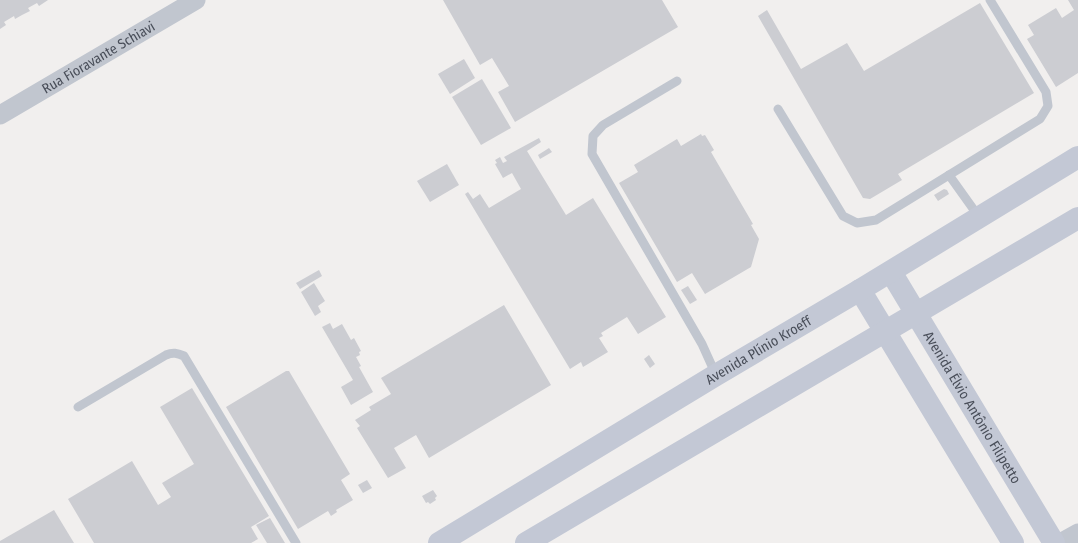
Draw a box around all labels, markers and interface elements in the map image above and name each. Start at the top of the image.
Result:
street label: Rua Fioravante Schiavi [39,18,158,97]
street label: Avenida Plínio Kroeff [703,312,816,388]
street label: Avenida Élvio Antônio Filipetto [920,328,1024,487]

